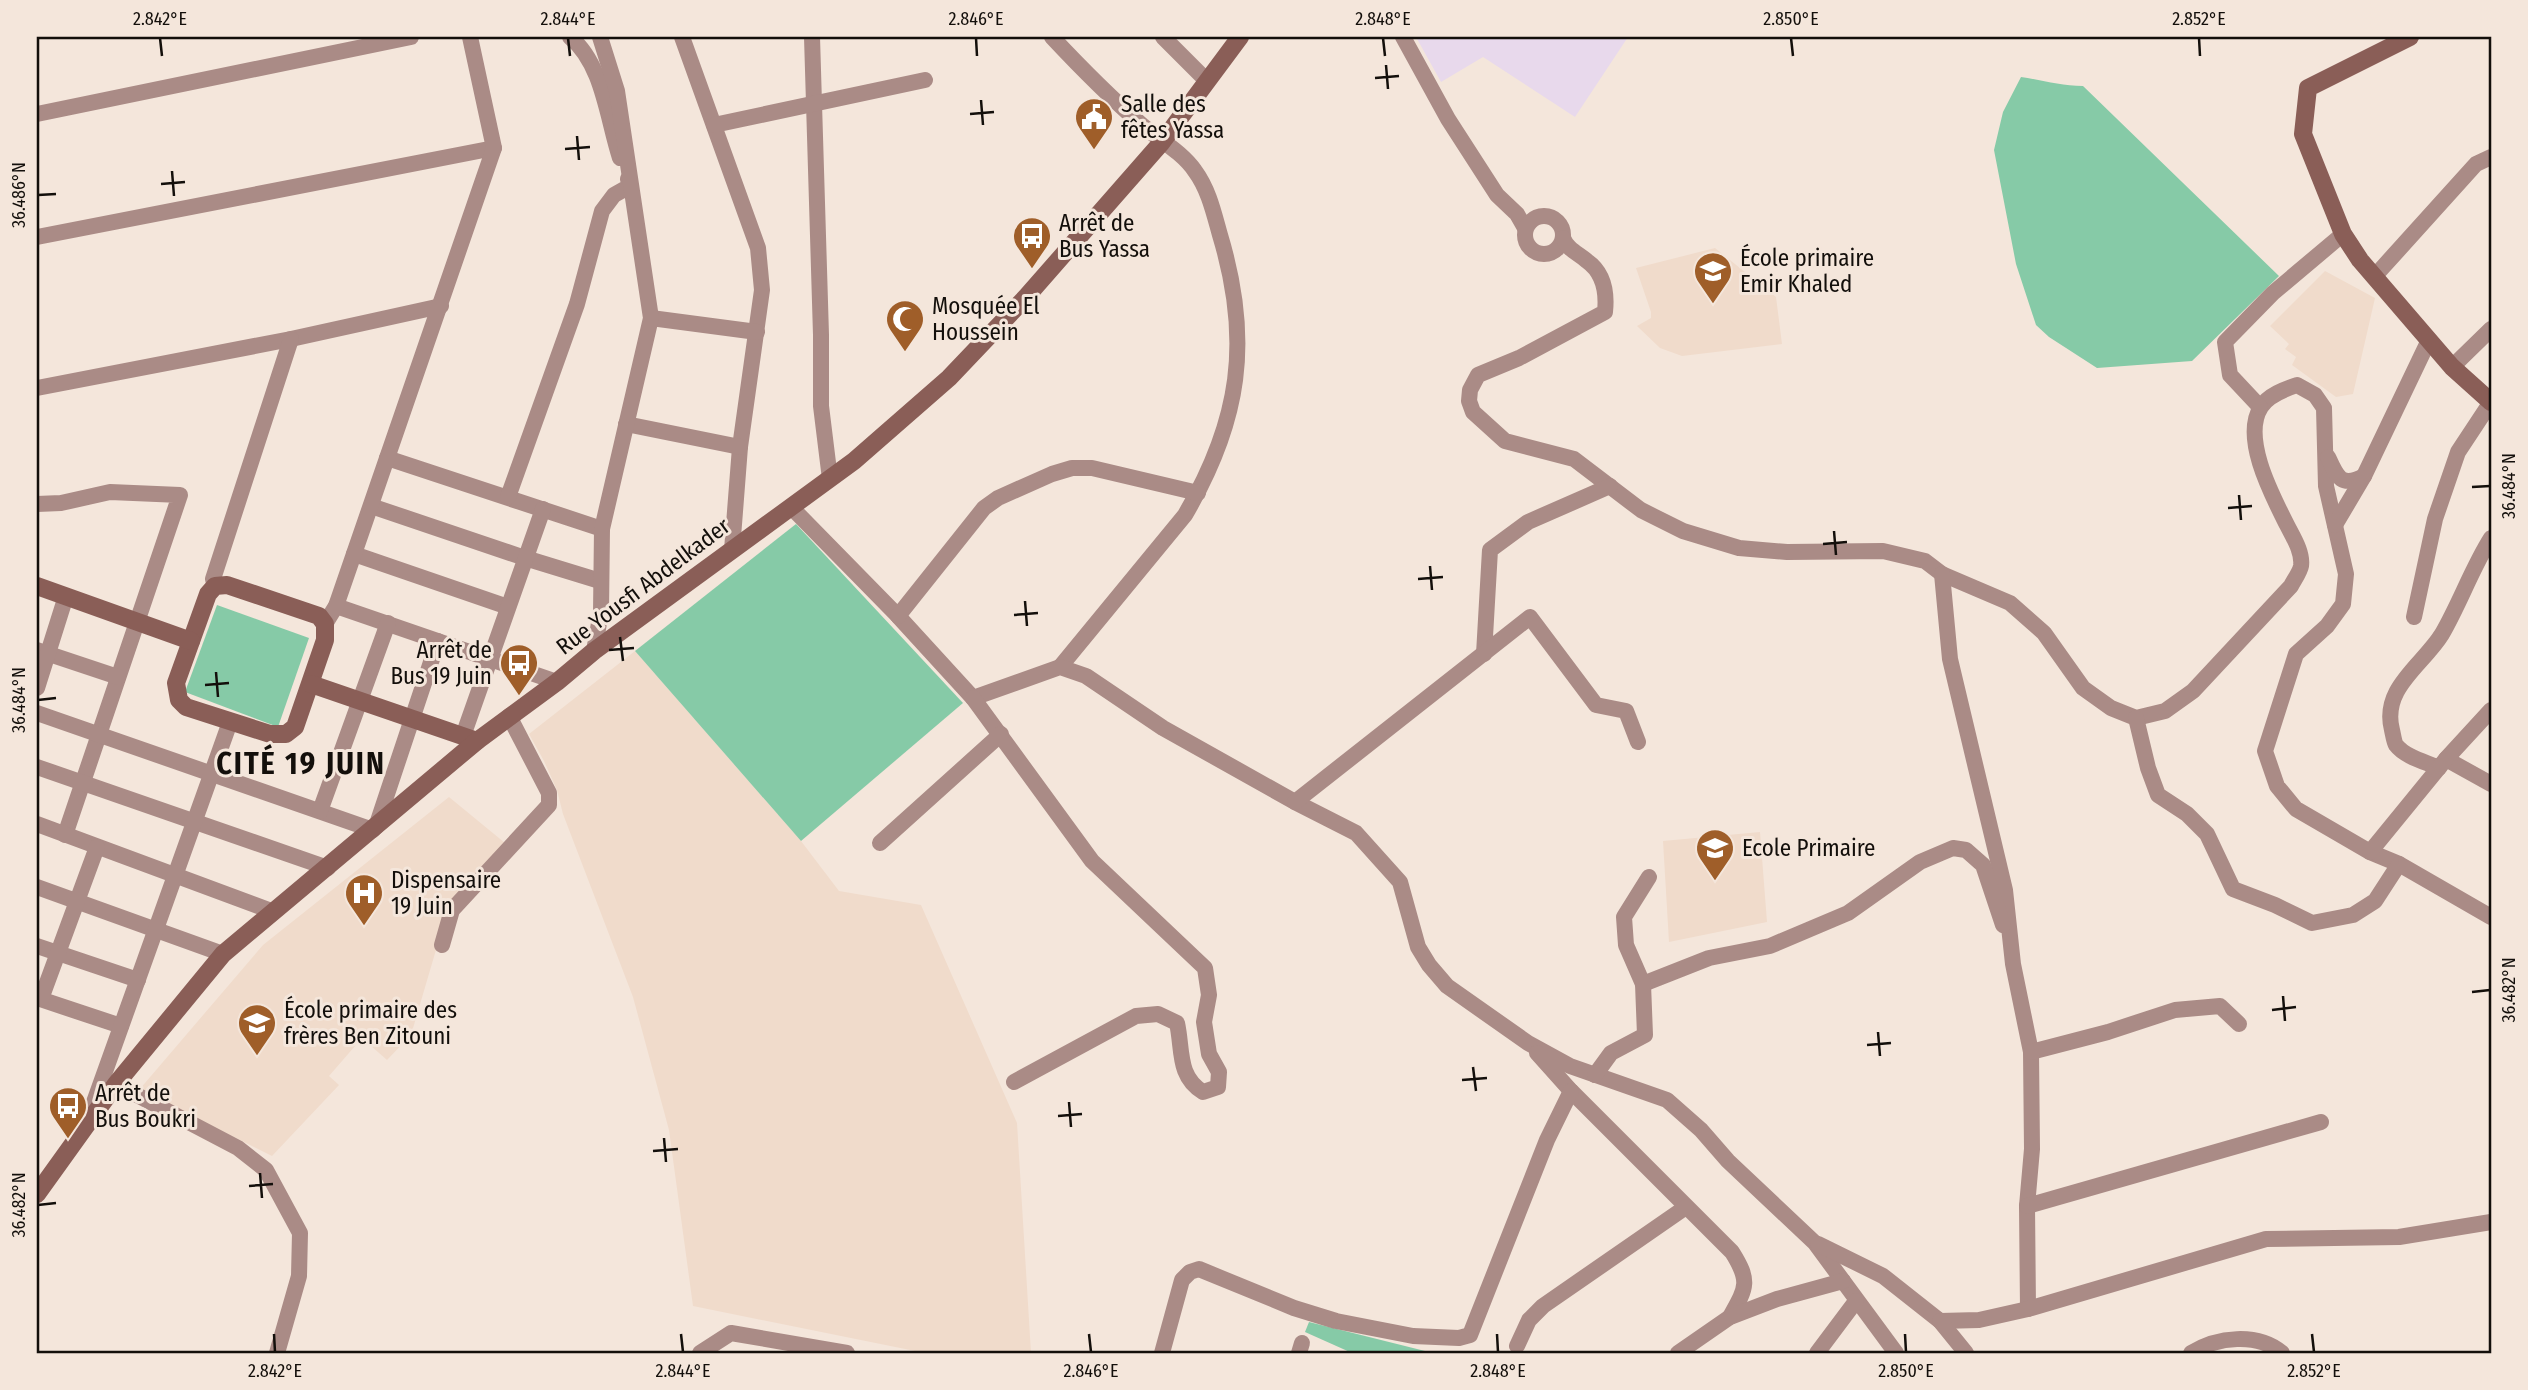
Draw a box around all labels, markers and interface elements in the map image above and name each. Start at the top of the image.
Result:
text: 2.842°E [133,8,187,30]
text: 2.844°E [540,8,596,30]
text: 2.846°E [948,8,1004,30]
text: 2.848°E [1355,8,1411,30]
text: 2.850°E [1763,8,1819,30]
text: 2.852°E [2172,8,2226,30]
place label: Salle des fêtes Yassa [1121,90,1224,144]
public building icon: Salle des fêtes Yassa [1073,96,1115,151]
text: 36.486°N [8,162,30,228]
place label: Arrêt de Bus Yassa [1059,209,1150,263]
bus stop icon: Arrêt de Bus Yassa [1011,215,1053,270]
place label: École primaire Emir Khaled [1740,243,1874,298]
school or university icon: École primaire Emir Khaled [1692,250,1734,305]
place label: Mosquée El Houssein [932,292,1039,346]
mosque icon: Mosquée El Houssein [884,298,926,353]
text: 36.484°N [2498,453,2520,519]
street label: Rue Yousfi Abdelkader [551,512,735,660]
place label: Arrêt de Bus 19 Juin [390,636,492,690]
bus stop icon: Arrêt de Bus 19 Juin [498,642,540,697]
text: 36.484°N [8,667,30,733]
district label: CITÉ 19 JUIN [216,744,386,782]
school or university icon: Ecole Primaire [1694,827,1736,882]
place label: Ecole Primaire [1742,834,1875,862]
place label: Dispensaire 19 Juin [391,866,501,920]
hospital icon: Dispensaire 19 Juin [343,872,385,927]
text: 36.482°N [2498,957,2520,1023]
place label: École primaire des frères Ben Zitouni [284,995,457,1050]
school or university icon: École primaire des frères Ben Zitouni [236,1002,278,1057]
place label: Arrêt de Bus Boukri [95,1079,196,1133]
bus stop icon: Arrêt de Bus Boukri [47,1085,89,1140]
text: 36.482°N [8,1172,30,1238]
text: 2.842°E [248,1360,302,1382]
text: 2.844°E [655,1360,711,1382]
text: 2.846°E [1063,1360,1119,1382]
text: 2.848°E [1470,1360,1526,1382]
text: 2.850°E [1878,1360,1934,1382]
text: 2.852°E [2287,1360,2341,1382]

